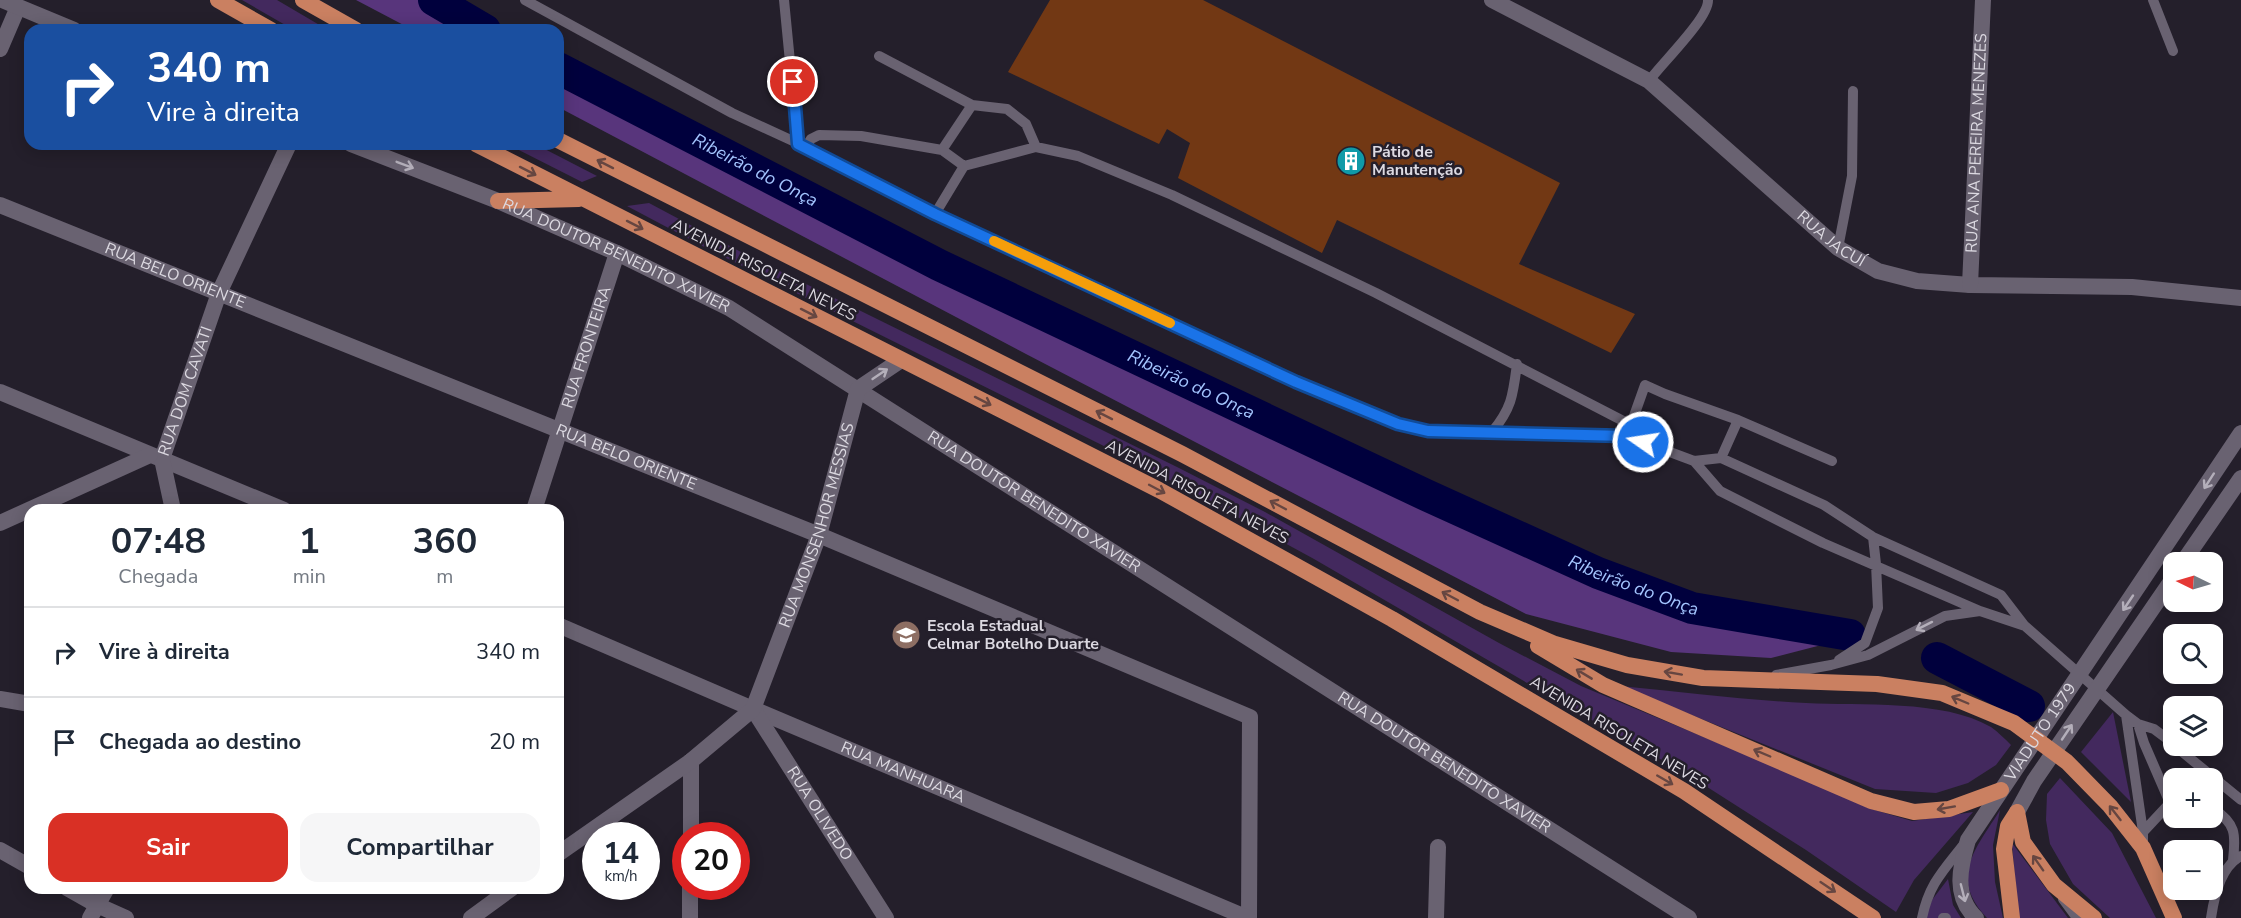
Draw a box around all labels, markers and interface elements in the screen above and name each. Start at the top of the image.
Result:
street label: RUA ANA PEREIRA MENEZES [1960,33,1992,254]
text: 340 m [147,40,271,97]
icon: right [48,48,126,126]
pin [767,56,818,107]
icon: arrive [776,65,809,98]
text: Vire à direita [147,94,300,131]
water label: Ribeirão do Onça [688,128,822,212]
place label: Pátio de Manutenção [1372,141,1463,181]
building icon: Pátio de Manutenção [1335,145,1367,177]
one-way arrow [597,157,615,169]
one-way arrow [395,160,414,171]
one-way arrow [519,166,537,178]
street label: RUA DOUTOR BENEDITO XAVIER [499,193,734,318]
street label: RUA JACUÍ [1792,206,1870,273]
street label: AVENIDA RISOLETA NEVES [668,214,860,326]
one-way arrow [626,219,643,231]
street label: RUA BELO ORIENTE [102,237,249,314]
street label: RUA FRONTEIRA [557,283,617,411]
one-way arrow [800,307,817,319]
street label: RUA DOM CAVATI [153,323,218,459]
water label: Ribeirão do Onça [1124,344,1259,425]
one-way arrow [871,368,888,380]
one-way arrow [974,395,991,407]
one-way arrow [1096,409,1114,420]
position arrow [1611,410,1675,474]
street label: RUA BELO ORIENTE [552,419,700,496]
street label: RUA MONSENHOR MESSIAS [774,420,860,631]
street label: RUA DOUTOR BENEDITO XAVIER [923,426,1145,578]
street label: AVENIDA RISOLETA NEVES [1102,434,1293,550]
one-way arrow [2203,473,2215,489]
one-way arrow [1148,483,1165,495]
one-way arrow [1269,498,1287,510]
text: 07:48 [111,517,206,566]
text: 1 [298,517,320,566]
text: 360 [412,517,477,566]
water label: Ribeirão do Onça [1564,549,1700,621]
north arrow [2163,552,2223,612]
map controls [2163,552,2223,900]
text: Chegada [118,563,198,590]
text: min [293,563,326,590]
text: m [436,563,453,590]
one-way arrow [1442,590,1459,602]
one-way arrow [2122,594,2134,611]
place label: Escola Estadual Celmar Botelho Duarte [927,615,1099,655]
school or university icon: Escola Estadual Celmar Botelho Duarte [890,619,922,651]
one-way arrow [1916,621,1934,632]
button: search [2163,624,2223,684]
icon: right [48,636,81,669]
text: Vire à direita [99,637,230,667]
text: 340 m [476,637,540,667]
one-way arrow [1663,667,1683,678]
one-way arrow [1576,668,1593,680]
street label: AVENIDA RISOLETA NEVES [1526,671,1712,795]
street label: VIADUTO 1979 [1999,679,2081,786]
street label: RUA DOUTOR BENEDITO XAVIER [1333,686,1555,839]
one-way arrow [1951,694,1969,705]
button: layers [2163,696,2223,756]
one-way arrow [2061,725,2073,741]
icon: arrive [48,726,81,759]
text: Chegada ao destino [99,727,301,757]
text: 20 m [489,727,540,757]
street label: RUA MANHUARA [837,736,969,808]
one-way arrow [1754,747,1772,759]
street label: RUA OLIVEDO [781,762,858,865]
button: + [2163,768,2223,828]
one-way arrow [1656,774,1673,786]
one-way arrow [1937,803,1956,814]
one-way arrow [2109,805,2122,821]
button: Sair [48,813,288,882]
button: Compartilhar [300,813,540,882]
speed limit sign: 20 [672,822,750,900]
text: 14 [603,833,639,874]
button: − [2163,840,2223,900]
one-way arrow [2032,855,2044,871]
text: km/h [604,866,638,886]
one-way arrow [1819,881,1835,893]
one-way arrow [1957,883,1969,902]

